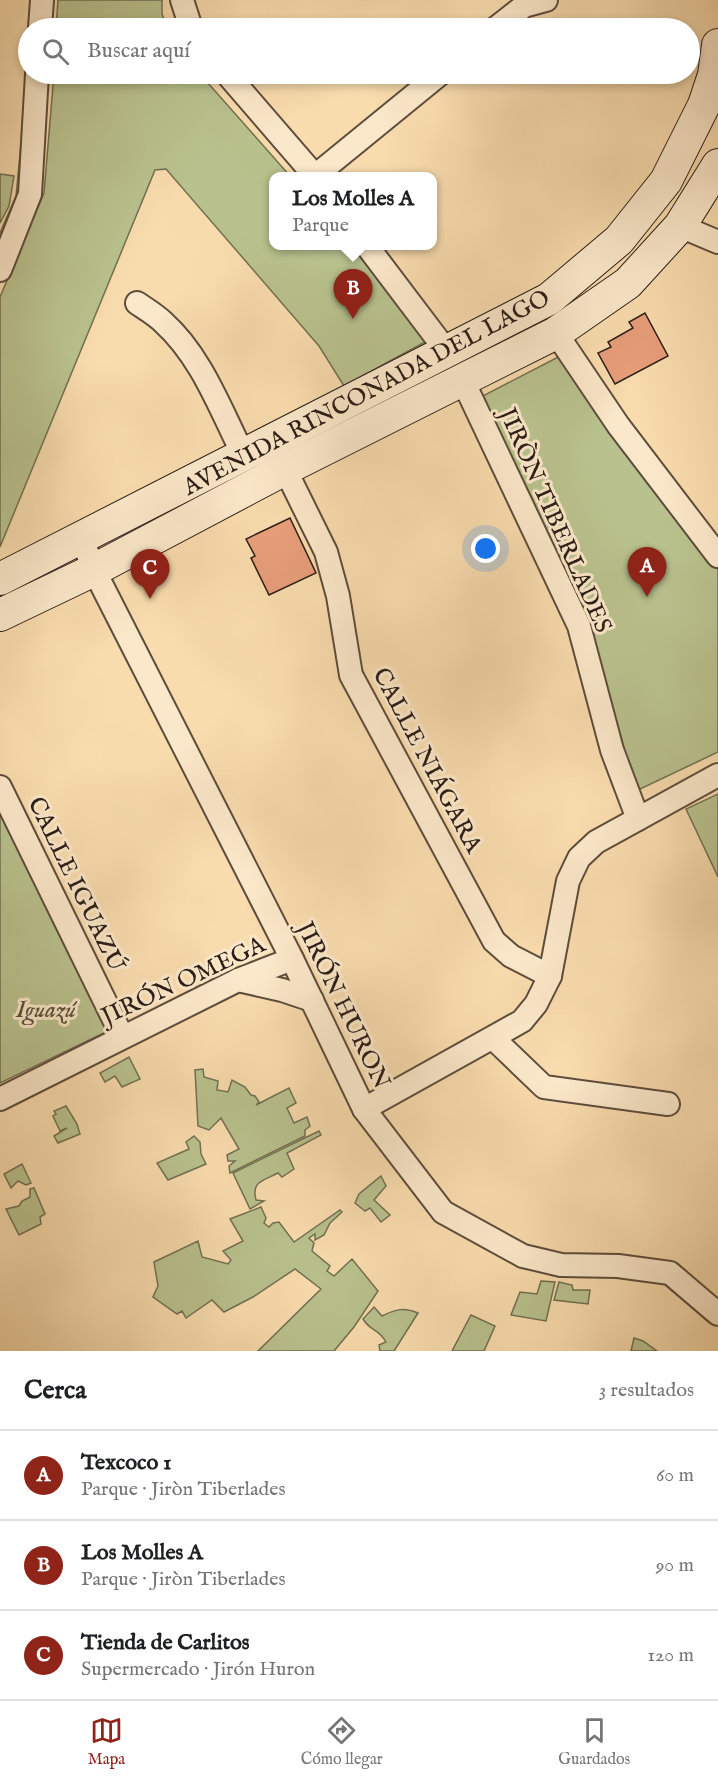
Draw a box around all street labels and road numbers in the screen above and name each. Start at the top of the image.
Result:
street label: AVENIDA RINCONADA DEL LAGO [177,283,555,504]
street label: JIRÒN TIBERLADES [490,401,618,638]
street label: CALLE NIÁGARA [365,663,489,859]
street label: CALLE IGUAZÚ [20,792,132,978]
street label: JIRÓN HURON [287,914,397,1095]
street label: JIRÓN OMEGA [94,929,271,1034]

